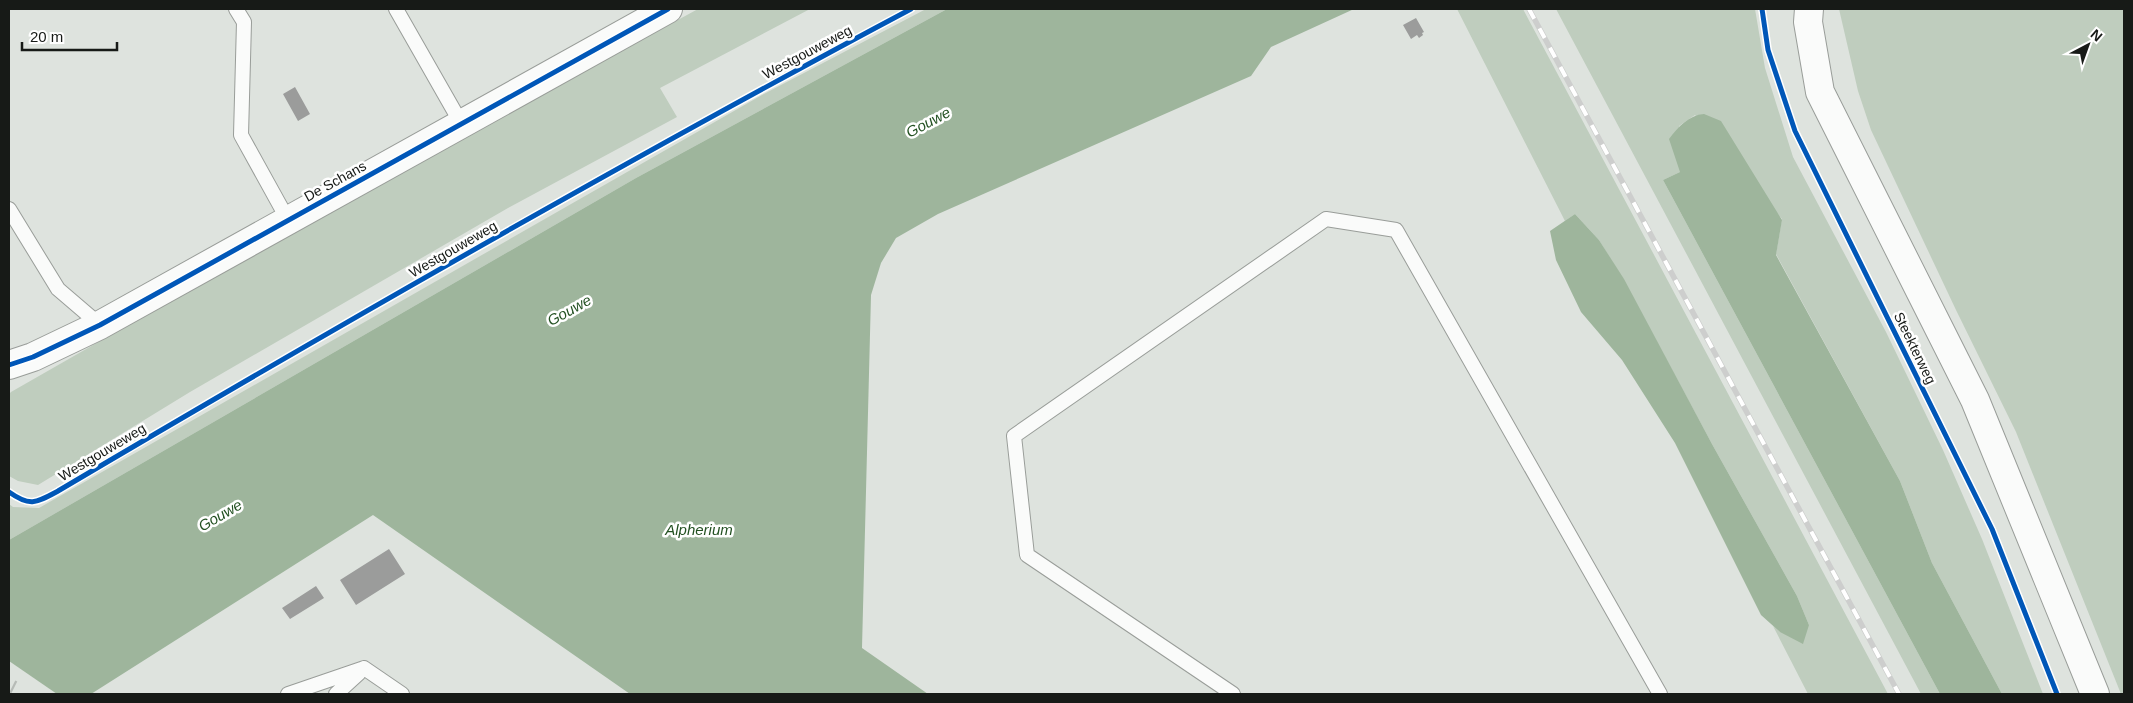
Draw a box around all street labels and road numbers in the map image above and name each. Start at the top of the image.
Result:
street label: Westgouweweg [760,22,854,82]
street label: De Schans [301,157,369,205]
street label: Westgouweweg [406,217,500,281]
street label: Steekterweg [1891,310,1939,386]
street label: Westgouweweg [56,420,148,484]

